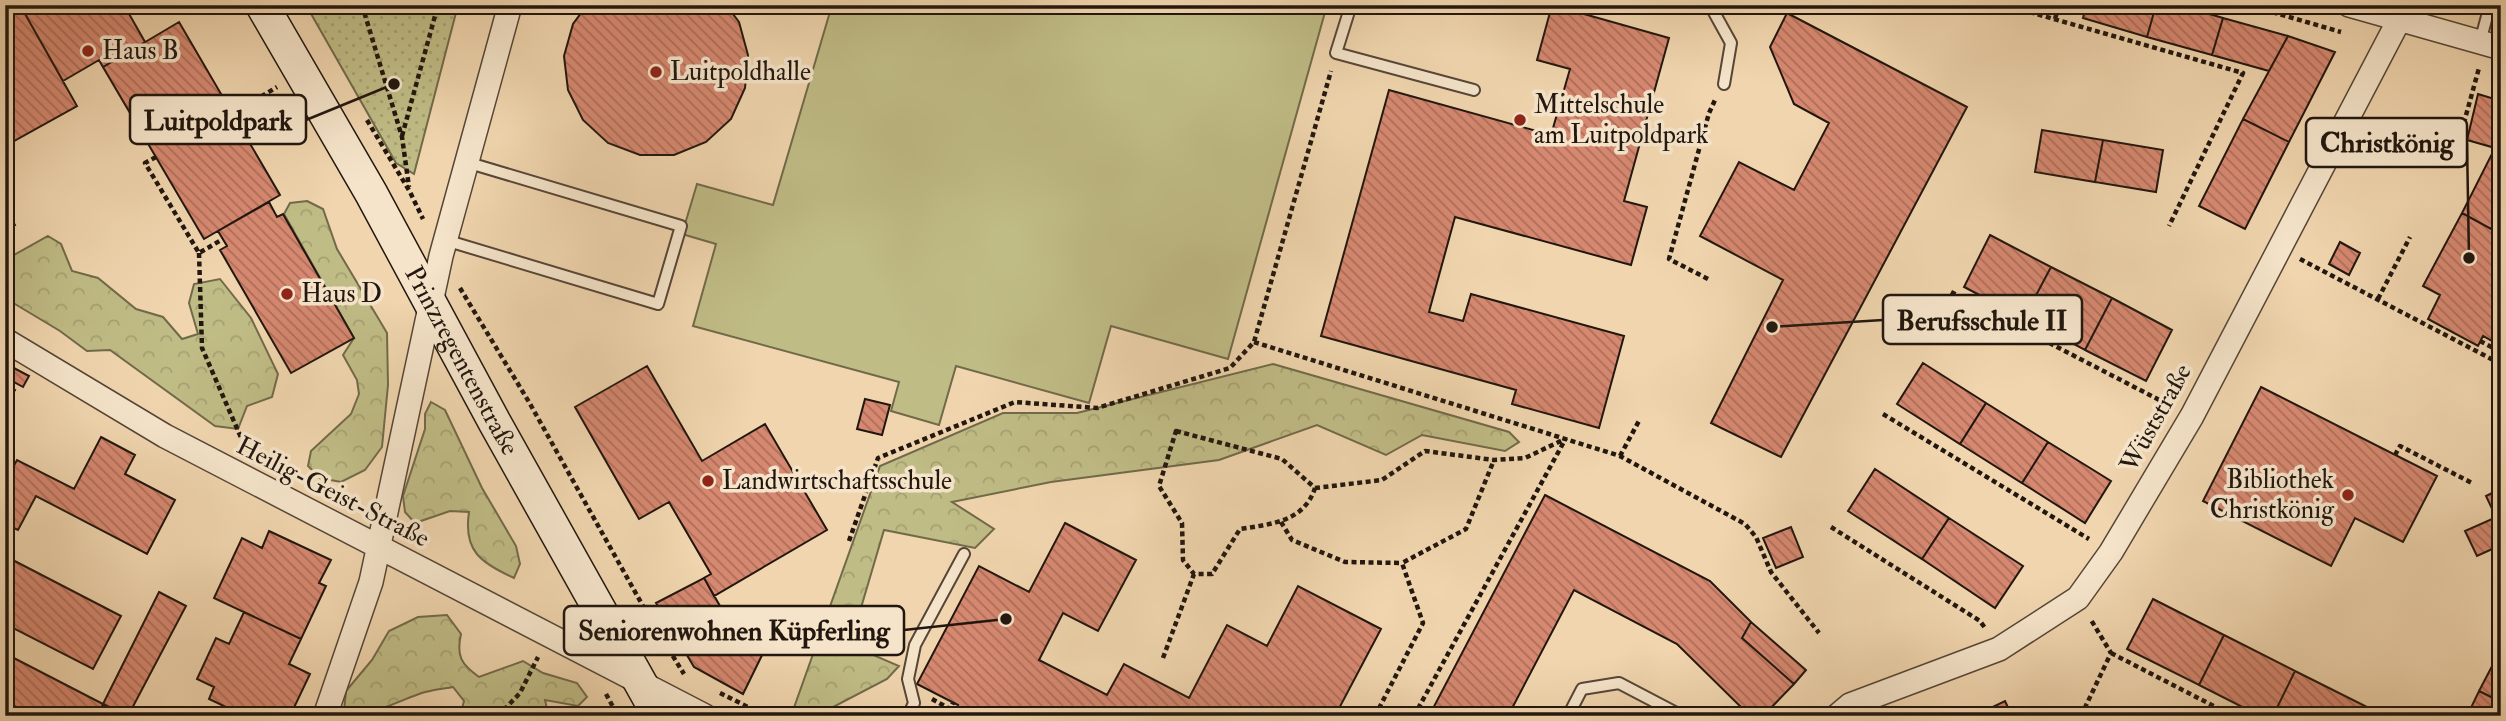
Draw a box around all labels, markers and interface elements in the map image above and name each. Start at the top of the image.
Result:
place label: Haus B [102,35,179,67]
marker: Haus B [80,43,96,59]
place label: Luitpoldhalle [670,56,811,89]
marker: Luitpoldhalle [648,64,664,80]
place label: Mittelschule am Luitpoldpark [1534,89,1709,152]
callout: Luitpoldpark [130,95,306,144]
text: Luitpoldpark [144,104,293,139]
marker: Mittelschule am Luitpoldpark [1512,112,1528,128]
callout: Christkönig [2306,118,2467,167]
text: Christkönig [2320,126,2455,161]
street label: Prinzregentenstraße [397,261,526,461]
place label: Haus D [301,278,382,310]
marker: Haus D [279,286,295,302]
callout: Berufsschule II [1883,295,2082,344]
text: Berufsschule II [1897,304,2067,339]
street label: Wüststraße [2113,358,2199,479]
street label: Heilig-Geist-Straße [231,430,435,555]
place label: Bibliothek Christkönig [2210,464,2335,526]
place label: Landwirtschaftsschule [722,465,952,497]
marker: Landwirtschaftsschule [700,473,716,489]
marker: Bibliothek Christkönig [2340,487,2356,503]
callout: Seniorenwohnen Küpferling [564,606,904,655]
text: Seniorenwohnen Küpferling [578,614,891,649]

